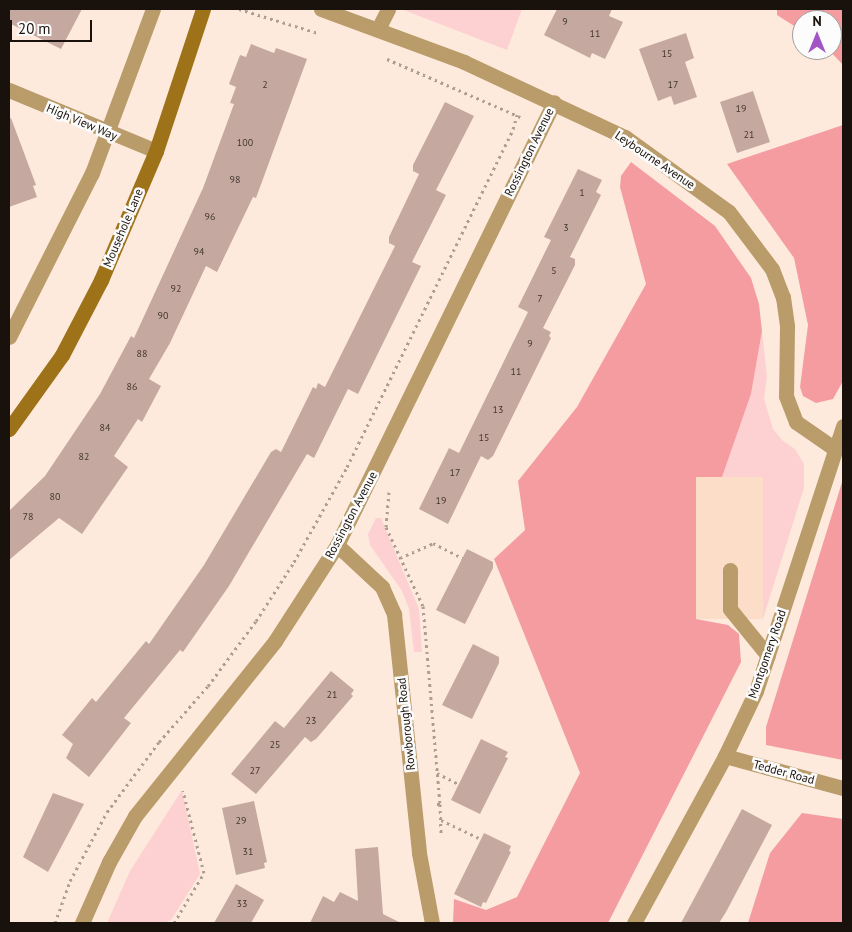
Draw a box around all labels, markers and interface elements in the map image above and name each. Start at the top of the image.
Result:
scale bar [12,10,95,42]
north arrow [792,10,842,60]
text: N [812,12,822,30]
house number: 9 [562,16,568,28]
text: 20 m [18,19,51,38]
house number: 11 [590,28,600,40]
house number: 15 [662,48,672,60]
house number: 2 [262,79,268,91]
house number: 17 [668,79,678,91]
street label: High View Way [44,100,120,144]
house number: 19 [736,103,746,115]
street label: Rossington Avenue [501,105,557,199]
street label: Leybourne Avenue [612,128,698,192]
house number: 21 [744,129,754,141]
house number: 100 [237,137,253,149]
house number: 98 [230,174,240,186]
street label: Mousehole Lane [100,187,146,269]
house number: 1 [579,187,585,199]
house number: 96 [205,211,215,223]
house number: 3 [563,222,569,234]
house number: 94 [194,246,204,258]
house number: 5 [551,265,557,277]
house number: 92 [171,283,181,295]
house number: 7 [537,293,543,305]
house number: 90 [158,310,168,322]
house number: 9 [527,338,533,350]
house number: 88 [137,348,147,360]
house number: 11 [511,366,521,378]
house number: 86 [127,381,137,393]
house number: 13 [493,404,503,416]
house number: 84 [100,422,110,434]
house number: 15 [479,432,489,444]
house number: 82 [79,451,89,463]
house number: 17 [450,467,460,479]
street label: Rossington Avenue [322,469,380,561]
house number: 80 [50,491,60,503]
house number: 19 [436,495,446,507]
house number: 78 [23,511,33,523]
street label: Montgomery Road [745,607,789,701]
street label: Rowborough Road [394,677,418,771]
house number: 21 [327,689,337,701]
house number: 23 [306,715,316,727]
house number: 25 [270,739,280,751]
street label: Tedder Road [752,757,816,787]
house number: 27 [250,765,260,777]
house number: 29 [236,815,246,827]
house number: 31 [243,846,253,858]
house number: 33 [237,898,247,910]

